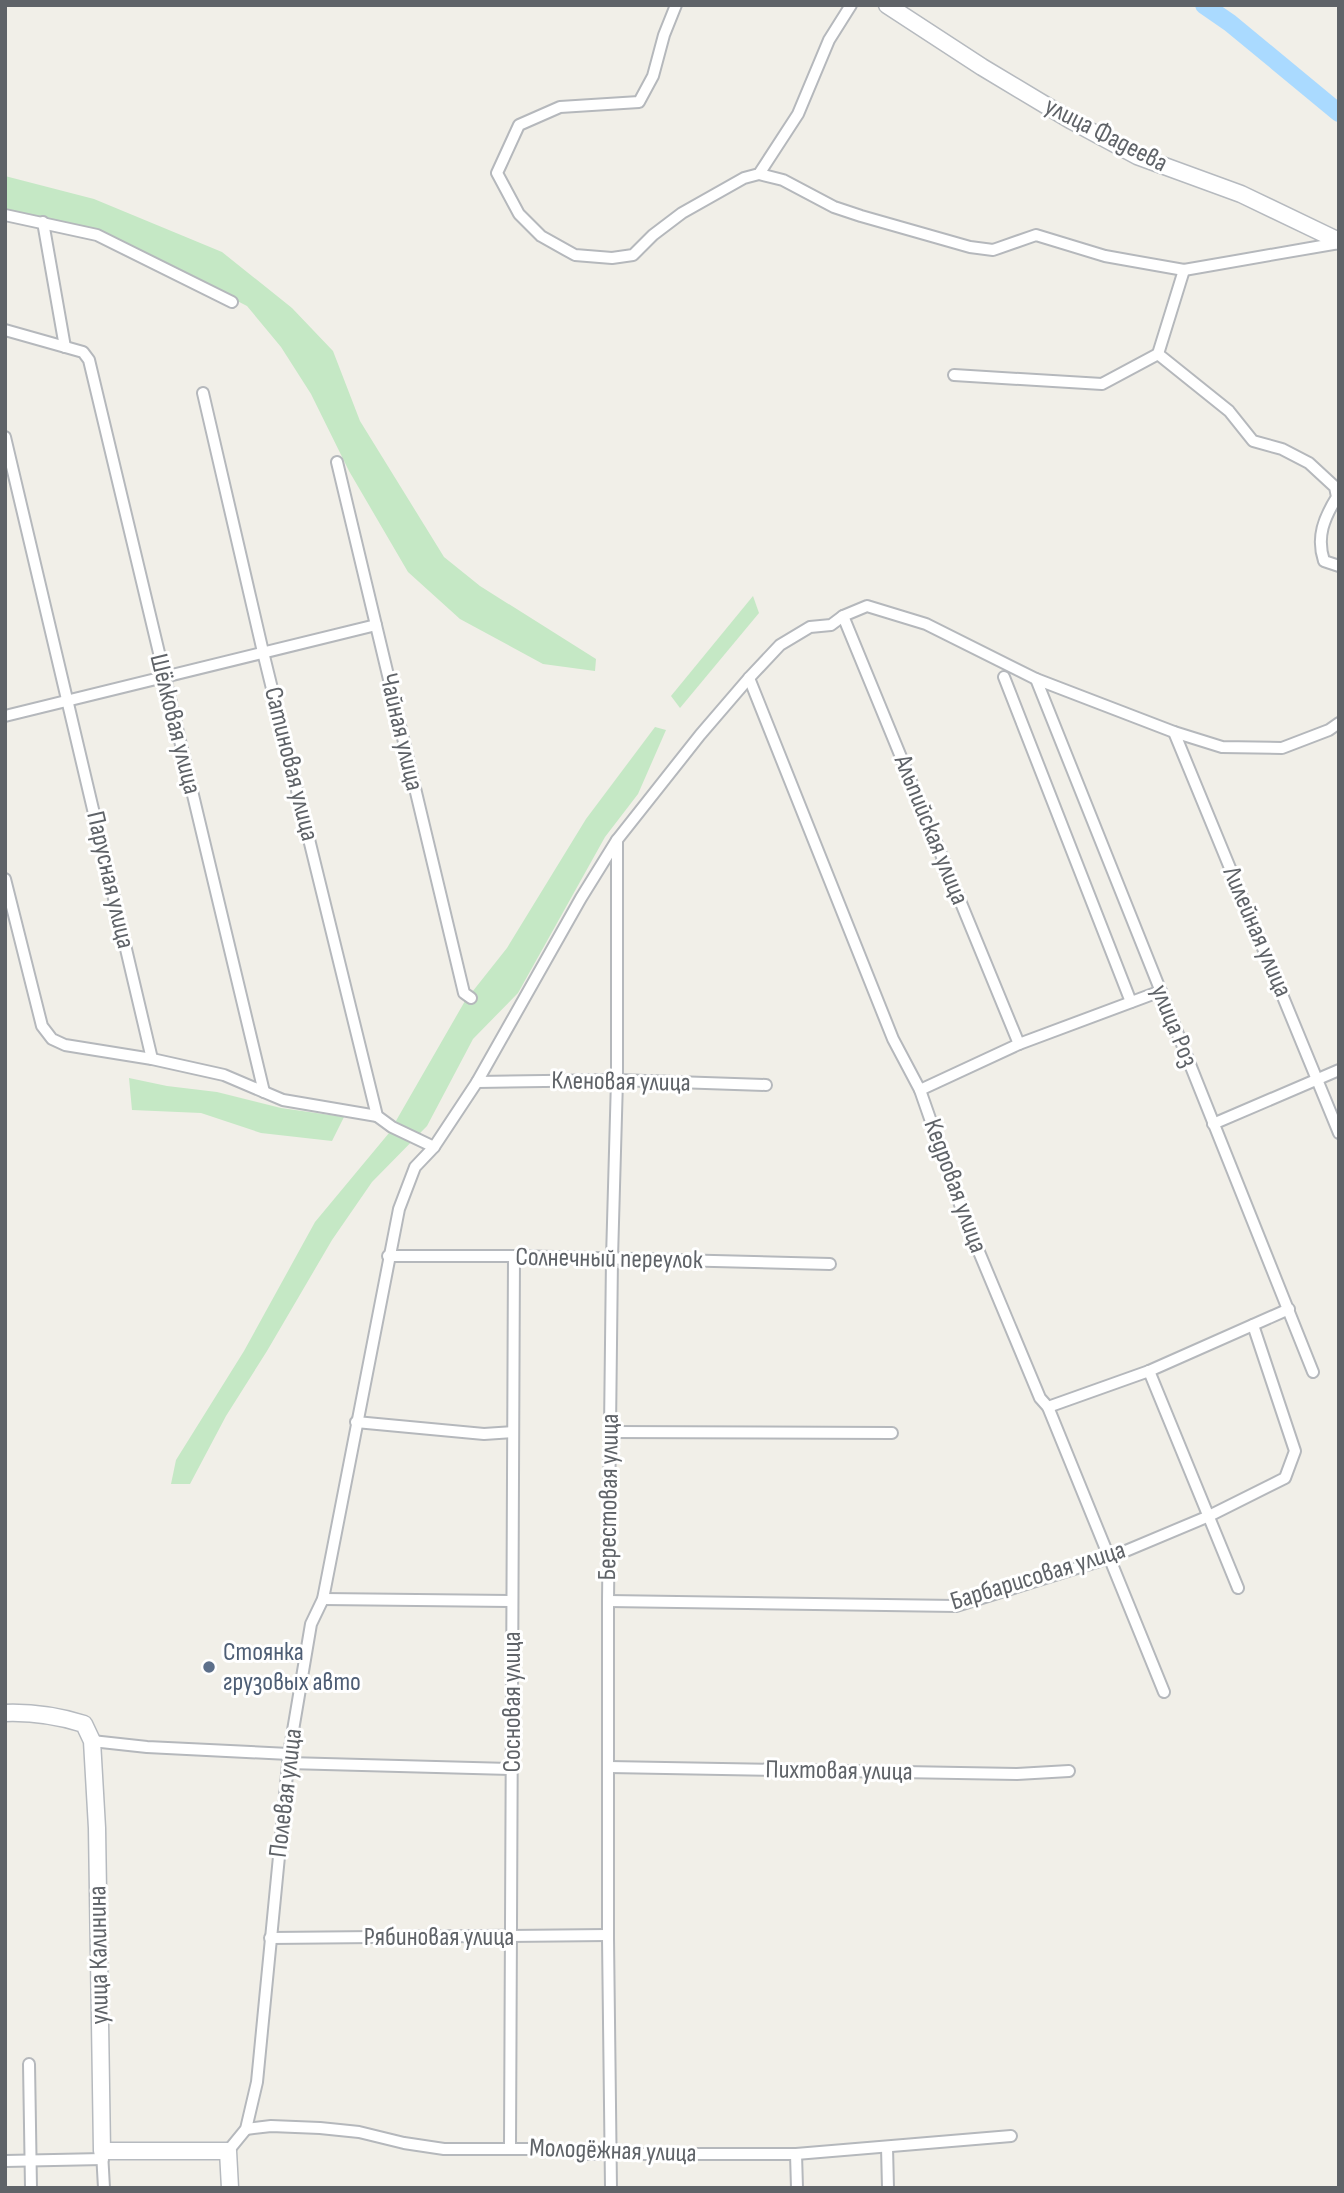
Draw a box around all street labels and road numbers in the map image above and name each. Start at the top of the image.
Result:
street label: улица Фадеева [1039,91,1173,179]
street label: Шёлковая улица [143,651,207,797]
street label: Чайная улица [372,670,430,794]
street label: Сатиновая улица [257,684,325,844]
street label: Альпийская улица [887,750,975,909]
street label: Парусная улица [79,808,141,952]
street label: Лилейная улица [1215,861,1298,1002]
street label: улица Роз [1144,980,1204,1072]
street label: Кленовая улица [551,1065,691,1099]
street label: Кедровая улица [916,1115,994,1257]
street label: Солнечный переулок [515,1242,703,1276]
street label: Берестовая улица [592,1413,626,1581]
street label: Барбарисовая улица [947,1535,1129,1617]
street label: Сосновая улица [497,1632,528,1772]
street label: Полевая улица [263,1727,309,1859]
street label: Пихтовая улица [765,1754,913,1788]
street label: улица Калинина [82,1885,116,2025]
street label: Рябиновая улица [364,1922,514,1953]
street label: Молодёжная улица [529,2133,697,2169]

